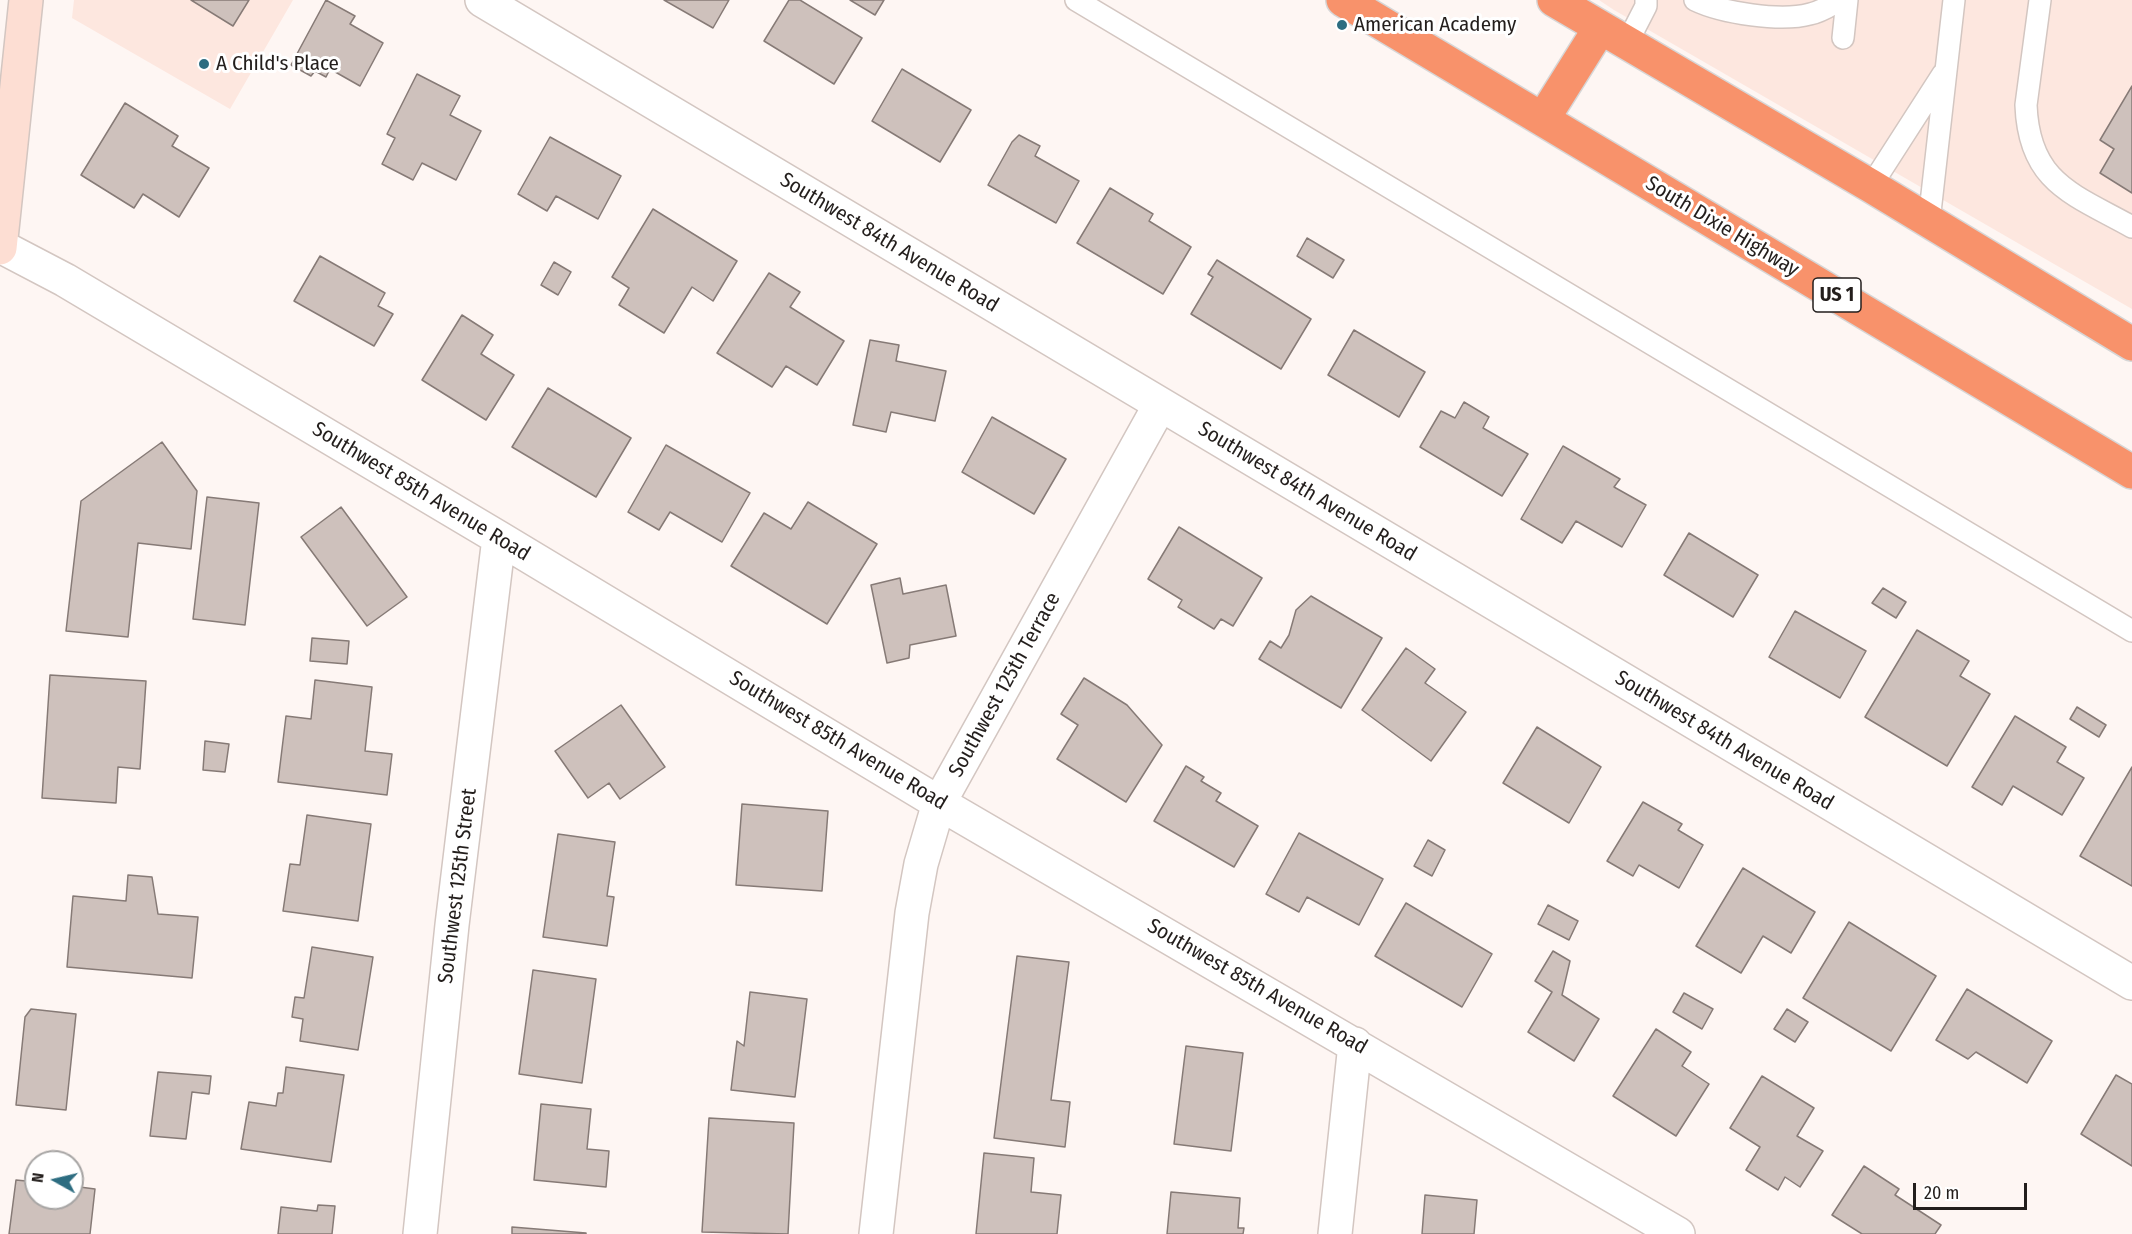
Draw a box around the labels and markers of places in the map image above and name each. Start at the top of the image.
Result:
place label: American Academy [1354,12,1516,38]
marker: American Academy [1335,18,1349,32]
place label: A Child's Place [216,51,339,77]
marker: A Child's Place [197,57,211,71]

